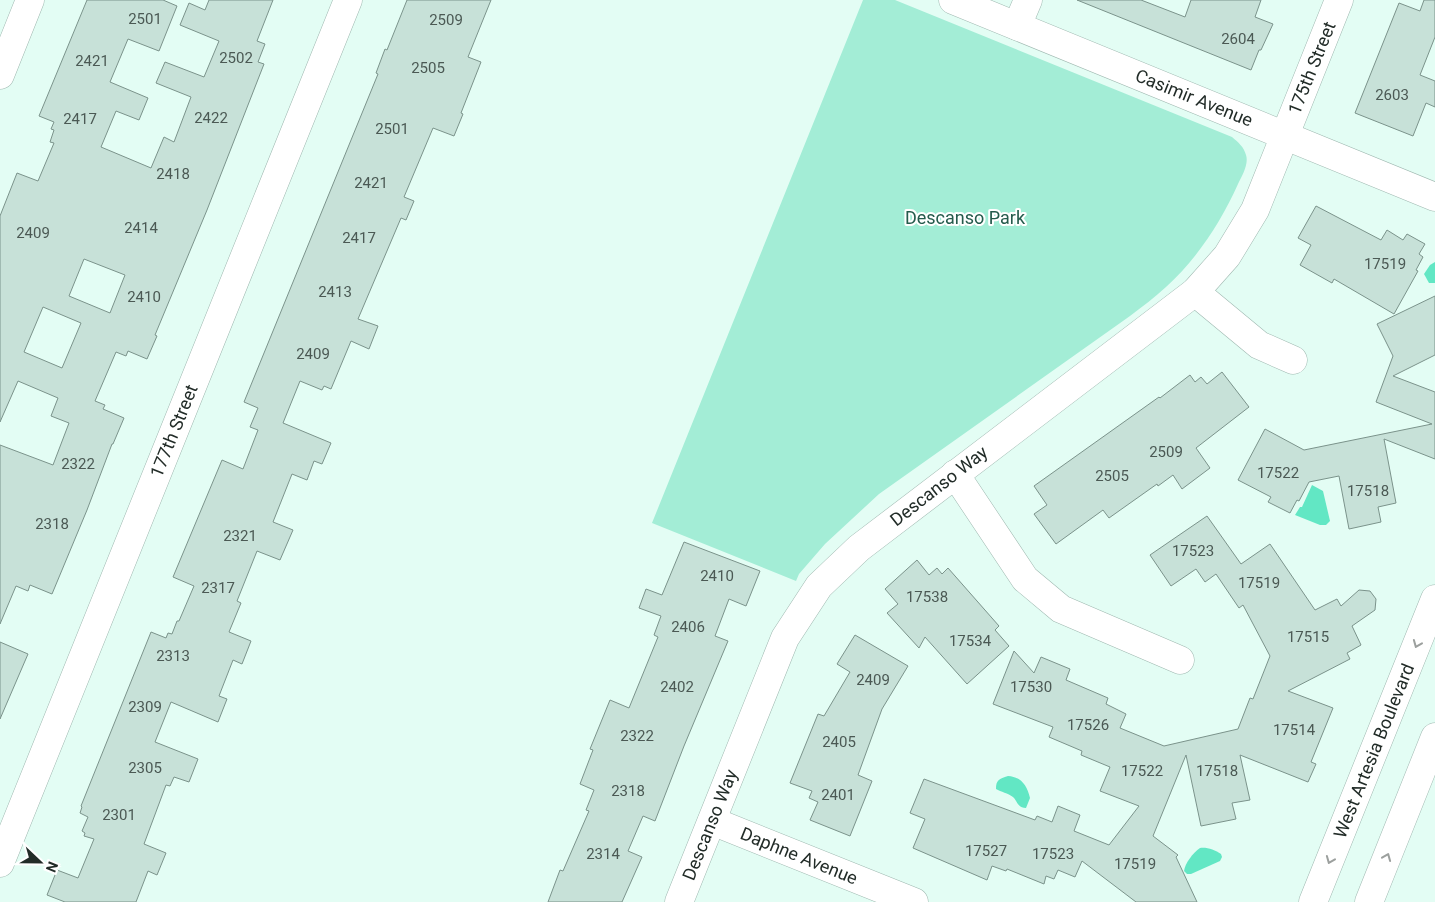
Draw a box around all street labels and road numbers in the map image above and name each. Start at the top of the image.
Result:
street label: 175th Street [1283,18,1340,117]
street label: Casimir Avenue [1132,64,1256,131]
street label: 177th Street [145,381,202,480]
street label: Descanso Way [886,441,992,530]
street label: West Artesia Boulevard [1329,661,1418,841]
street label: Descanso Way [678,766,741,883]
street label: Daphne Avenue [738,822,861,889]

